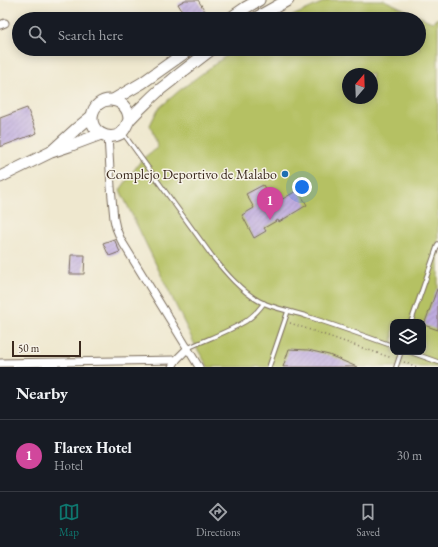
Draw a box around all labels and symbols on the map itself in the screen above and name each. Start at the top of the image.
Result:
north arrow [342,68,378,104]
place label: Complejo Deportivo de Malabo [106,165,277,183]
marker: Complejo Deportivo de Malabo [280,169,290,179]
your location [292,177,312,197]
pin: 1 [257,187,283,220]
scale bar [12,339,81,358]

